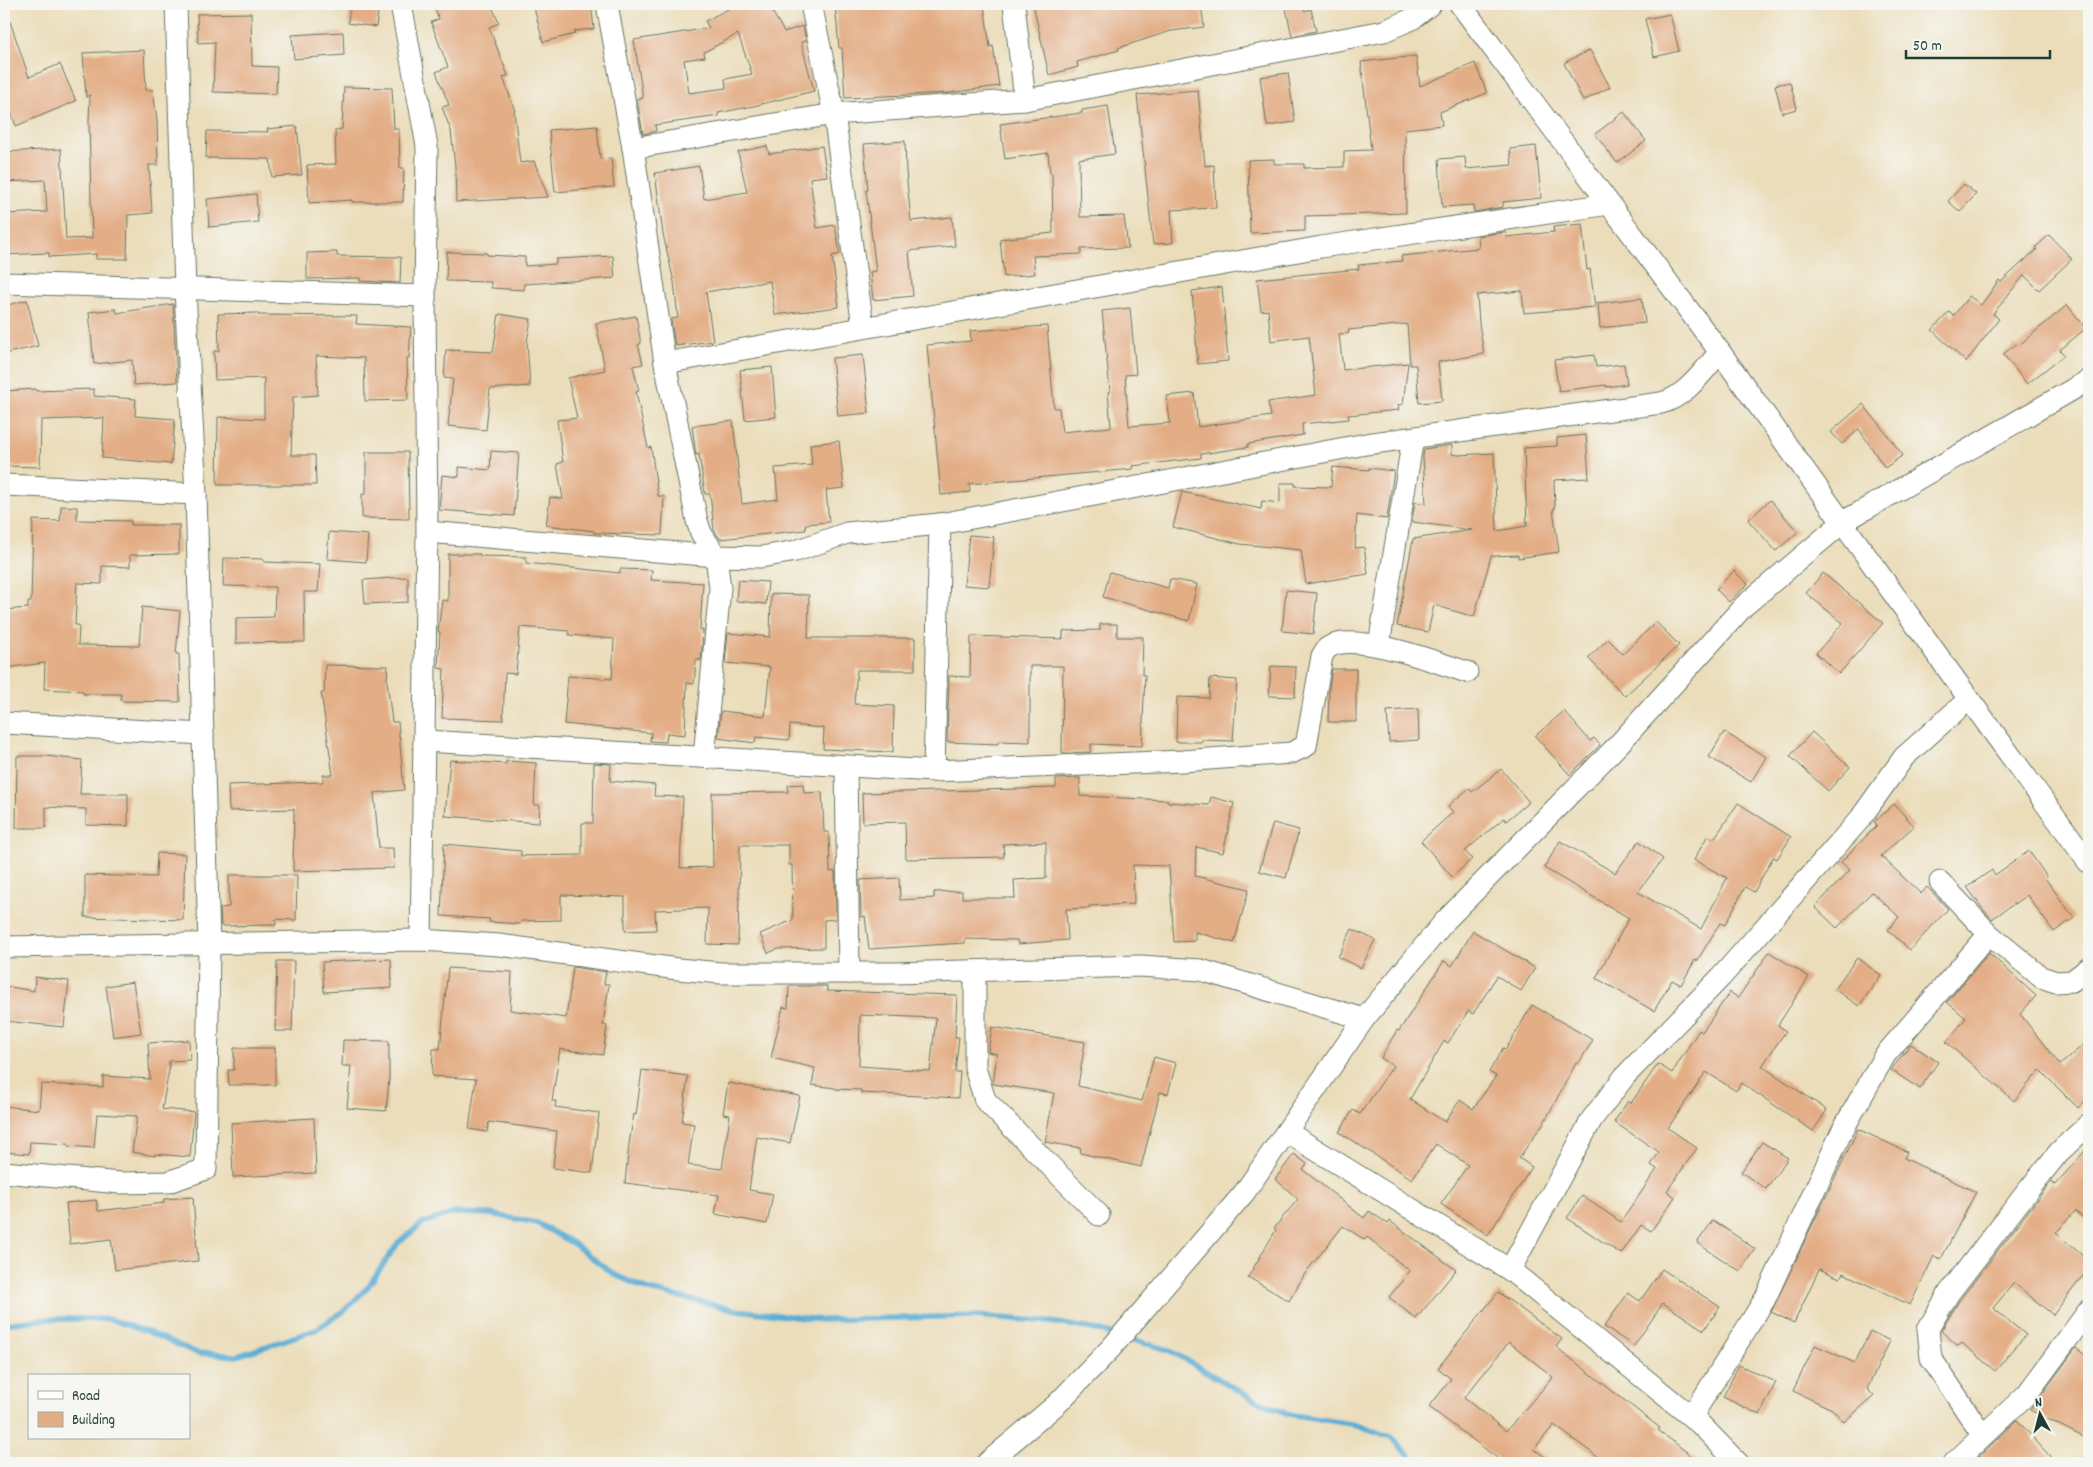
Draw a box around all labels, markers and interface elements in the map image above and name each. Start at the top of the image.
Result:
scale bar [1906,28,2049,60]
text: 50 m [1913,36,1942,58]
legend [28,1374,190,1440]
text: Road [72,1386,100,1408]
north arrow [2016,1390,2066,1440]
text: N [2034,1393,2043,1413]
text: Building [72,1410,115,1432]

